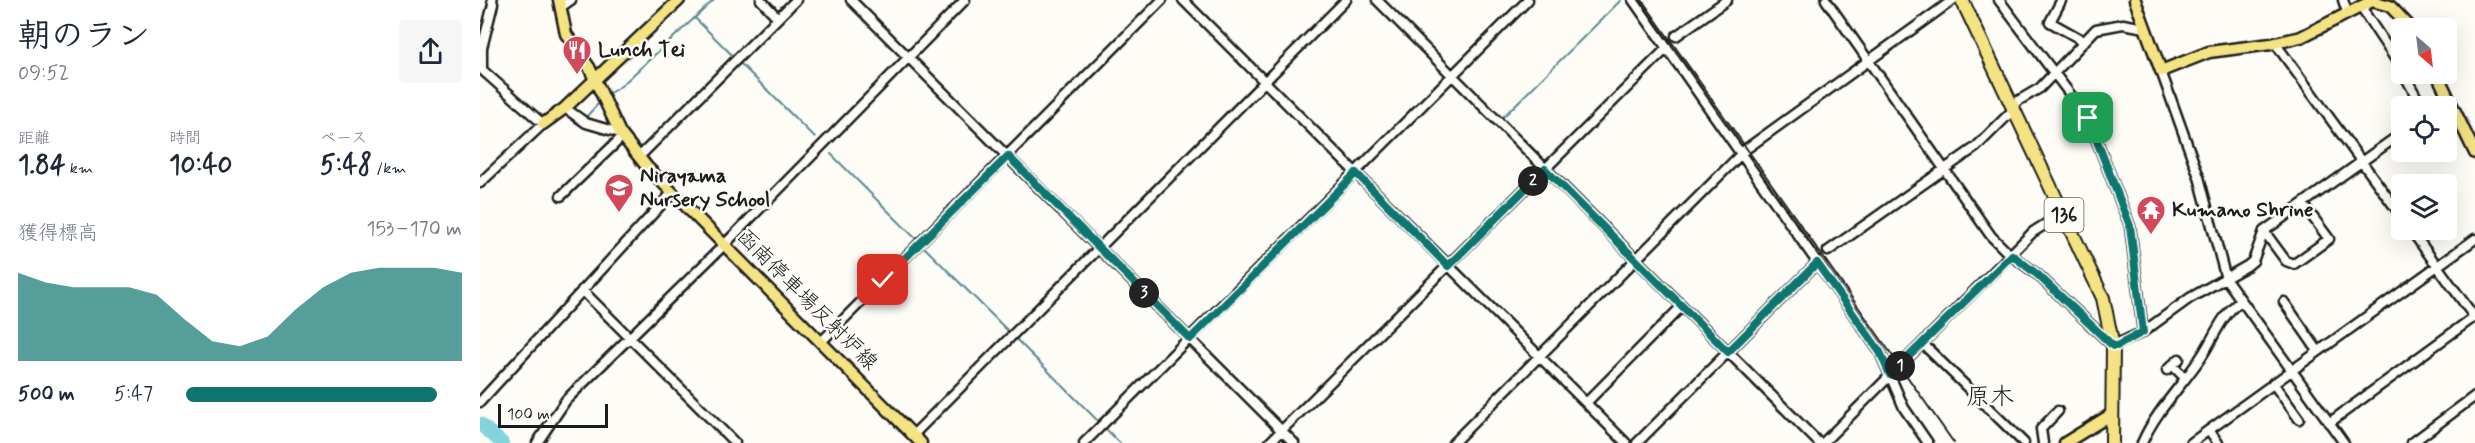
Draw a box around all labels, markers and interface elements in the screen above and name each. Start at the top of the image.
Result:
text: 朝のラン [18,15,150,59]
north arrow [2391,18,2457,84]
map controls [2391,18,2457,240]
button: share [399,20,462,83]
restaurant icon: Lunch Tei [561,34,593,76]
place label: Lunch Tei [598,36,685,64]
text: 09:52 [18,60,69,87]
pin [2062,92,2113,143]
button: locate [2391,96,2457,162]
icon: arrive [2071,101,2104,134]
text: 距離 [18,128,50,149]
text: 時間 [169,128,201,149]
text: ペース [320,128,367,149]
text: 1.84 [18,149,65,183]
text: 10:40 [169,149,232,183]
text: 5:48 [320,149,372,183]
text: km [65,158,93,179]
text: /km [372,158,407,179]
place label: Nirayama Nursery School [640,162,770,214]
pin: 2 [1518,166,1548,196]
text: 2 [1529,170,1537,191]
school or university icon: Nirayama Nursery School [603,172,635,214]
button: layers [2391,174,2457,240]
temple icon: Kumano Shrine [2135,194,2167,236]
place label: Kumano Shrine [2172,196,2313,224]
road number: 136 [2044,198,2084,232]
text: 153–170 m [367,216,462,243]
text: 獲得標高 [18,220,98,247]
street label: 函南停車場反射炉線 [730,223,884,377]
pin [857,254,908,305]
icon: check [866,263,899,296]
pin: 3 [1129,278,1159,308]
text: 3 [1140,282,1148,303]
pin: 1 [1885,351,1915,381]
text: 1 [1896,355,1904,376]
text: 500 m [18,381,75,408]
text: 5:47 [114,381,153,408]
district label: 原木 [1966,382,2014,413]
scale bar [498,401,608,428]
text: 100 m [507,404,550,425]

